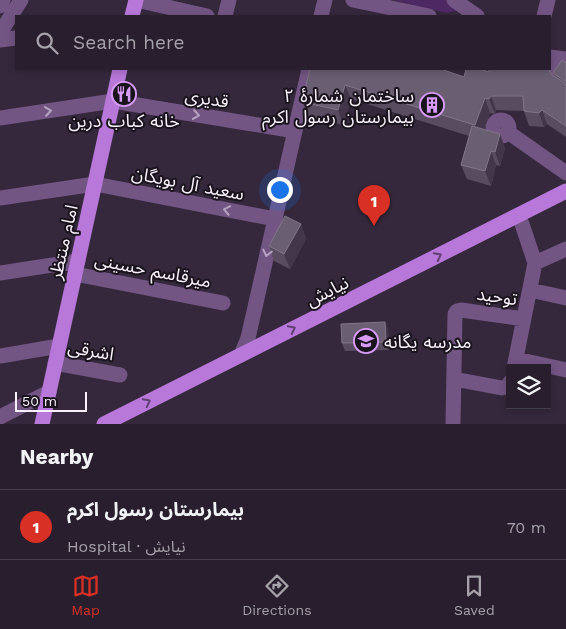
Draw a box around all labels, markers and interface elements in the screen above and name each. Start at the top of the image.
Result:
search box [15,15,551,70]
icon: search [33,29,61,57]
text: Search here [73,31,184,54]
restaurant icon: خانه کباب درین [111,81,137,107]
street label: قدیری [184,84,230,113]
place label: ساختمان شمارهٔ ۲ بیمارستان رسول اکرم [262,85,414,131]
building icon: ساختمان شمارهٔ ۲ بیمارستان رسول اکرم [419,92,445,118]
one-way arrow [44,106,53,116]
one-way arrow [192,109,200,119]
place label: خانه کباب درین [68,110,180,132]
street label: سعید آل بویگان [130,162,246,205]
your location [267,177,293,203]
pin: 1 [358,185,390,226]
street label: امام منتظر [44,203,86,283]
one-way arrow [222,205,231,216]
street label: میرقاسم حسینی [92,248,213,295]
one-way arrow [262,248,273,257]
one-way arrow [432,252,441,262]
street label: نیایش [302,271,352,311]
street label: توحید [475,283,519,310]
one-way arrow [287,325,296,335]
school or university icon: مدرسه یگانه [353,328,379,354]
place label: مدرسه یگانه [384,331,471,353]
street label: اشرقی [66,336,116,365]
map controls [506,364,551,409]
button: layers [506,364,551,409]
scale bar [15,389,88,412]
text: 50 m [22,393,57,409]
one-way arrow [142,398,151,408]
text: Nearby [20,444,93,469]
text: بیمارستان رسول اکرم [67,498,244,521]
text: 1 [33,518,39,537]
text: 70 m [507,518,546,537]
text: Hospital · نیایش [67,537,186,556]
tab: Map [71,572,100,618]
tab: Directions [242,572,312,618]
tab: Saved [454,572,495,618]

